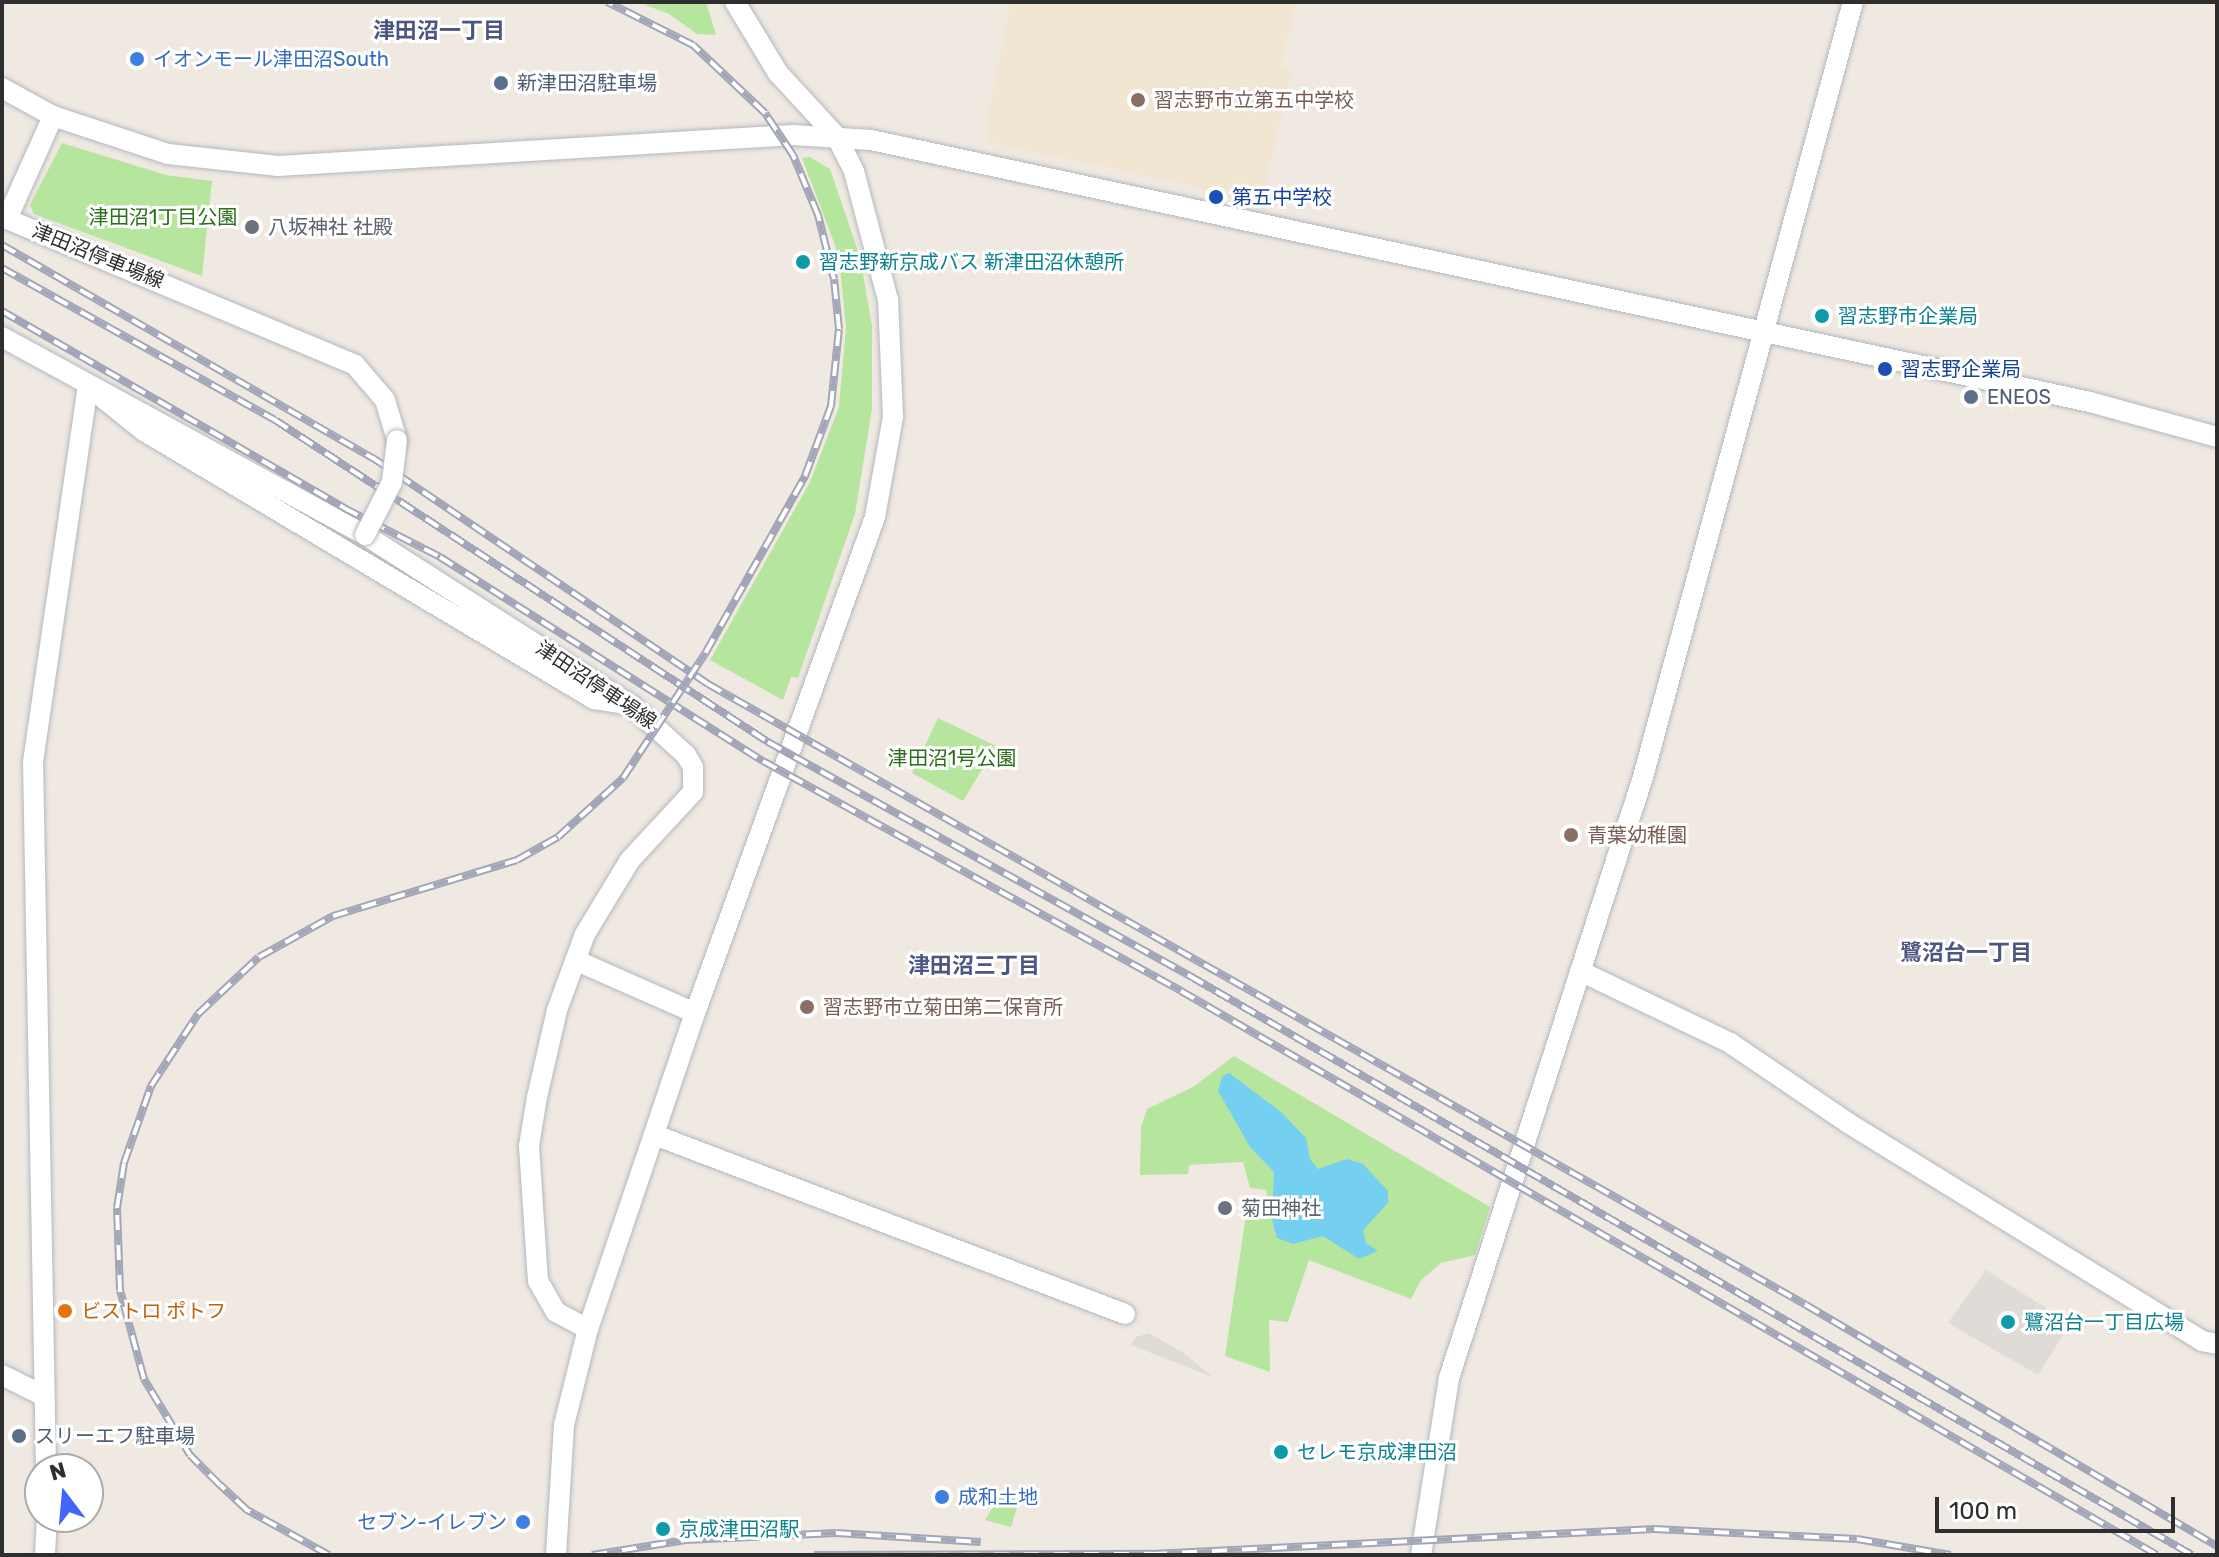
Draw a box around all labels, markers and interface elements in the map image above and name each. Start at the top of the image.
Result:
district label: 津田沼一丁目 [373,18,505,44]
place label: イオンモール津田沼South [153,47,389,71]
marker: イオンモール津田沼South [128,50,146,68]
place label: 新津田沼駐車場 [517,71,657,95]
marker: 新津田沼駐車場 [492,74,510,92]
place label: 習志野市立第五中学校 [1154,88,1354,112]
marker: 習志野市立第五中学校 [1129,91,1147,109]
place label: 第五中学校 [1232,185,1332,209]
marker: 第五中学校 [1207,188,1225,206]
park label: 津田沼1丁目公園 [89,205,237,229]
place label: 八坂神社 社殿 [268,215,393,239]
marker: 八坂神社 社殿 [243,218,261,236]
street label: 津田沼停車場線 [29,219,167,293]
place label: 習志野新京成バス 新津田沼休憩所 [819,250,1124,274]
marker: 習志野新京成バス 新津田沼休憩所 [794,253,812,271]
place label: 習志野市企業局 [1838,304,1978,328]
marker: 習志野市企業局 [1813,307,1831,325]
place label: 習志野企業局 [1901,357,2021,381]
marker: 習志野企業局 [1876,360,1894,378]
place label: ENEOS [1987,385,2051,409]
marker: ENEOS [1962,388,1980,406]
street label: 津田沼停車場線 [531,636,661,734]
park label: 津田沼1号公園 [888,746,1016,770]
place label: 青葉幼稚園 [1587,823,1687,847]
marker: 青葉幼稚園 [1562,826,1580,844]
district label: 鷺沼台一丁目 [1900,940,2032,966]
district label: 津田沼三丁目 [908,953,1040,979]
place label: 習志野市立菊田第二保育所 [823,995,1063,1019]
marker: 習志野市立菊田第二保育所 [798,998,816,1016]
place label: 菊田神社 [1241,1196,1321,1220]
marker: 菊田神社 [1216,1199,1234,1217]
place label: ビストロ ポトフ [81,1299,226,1323]
marker: ビストロ ポトフ [56,1302,74,1320]
place label: 鷺沼台一丁目広場 [2024,1310,2184,1334]
marker: 鷺沼台一丁目広場 [1999,1313,2017,1331]
place label: スリーエフ駐車場 [35,1424,195,1448]
marker: スリーエフ駐車場 [10,1427,28,1445]
place label: セレモ京成津田沼 [1297,1440,1457,1464]
marker: セレモ京成津田沼 [1272,1443,1290,1461]
north arrow [24,1453,104,1533]
text: N [46,1456,69,1487]
scale bar [1939,1481,2179,1531]
place label: 成和土地 [958,1485,1038,1509]
marker: 成和土地 [933,1488,951,1506]
text: 100 m [1949,1497,2017,1525]
place label: セブン-イレブン [357,1510,507,1534]
marker: セブン-イレブン [514,1513,532,1531]
place label: 京成津田沼駅 [679,1517,799,1541]
marker: 京成津田沼駅 [654,1520,672,1538]

